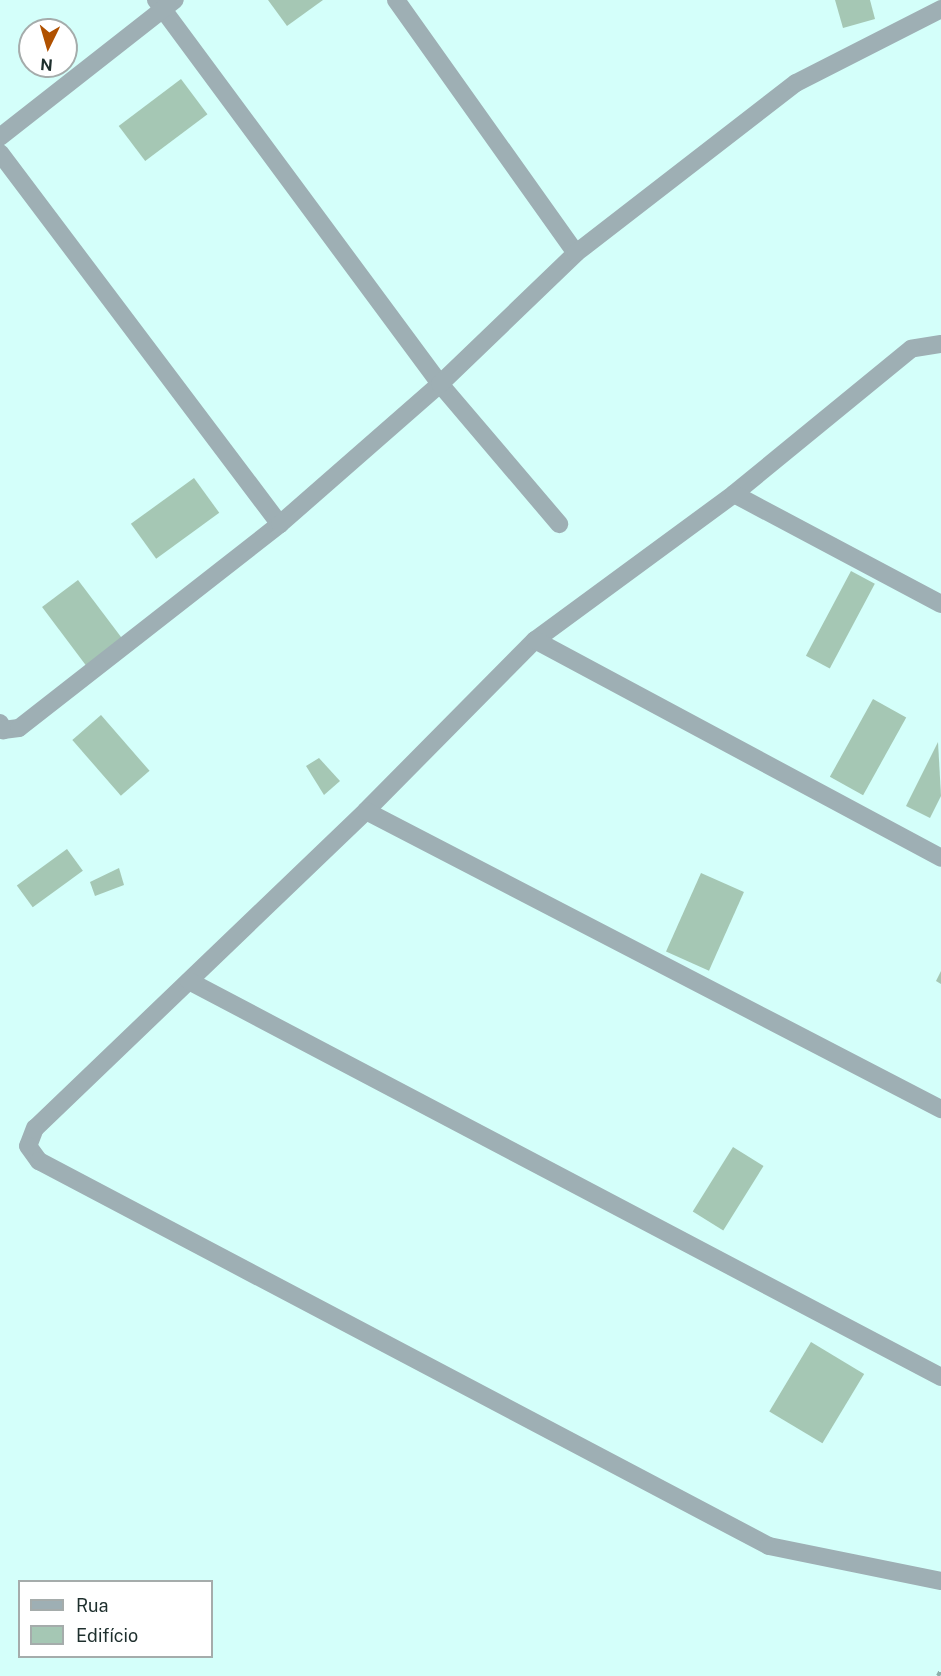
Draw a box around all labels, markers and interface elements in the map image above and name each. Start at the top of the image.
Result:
north arrow [18,18,78,78]
text: N [40,54,54,74]
legend [18,1580,213,1658]
text: Rua [76,1595,108,1616]
text: Edifício [76,1625,138,1646]

